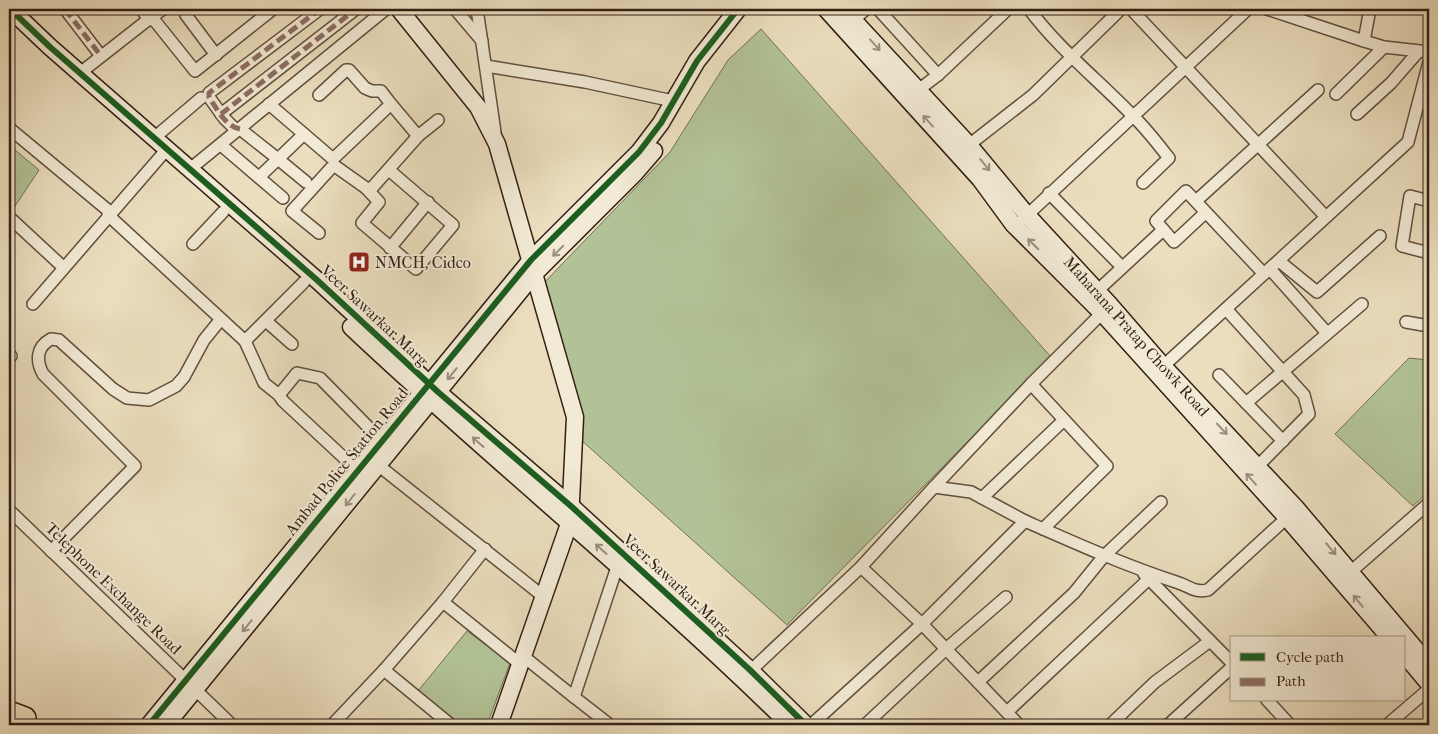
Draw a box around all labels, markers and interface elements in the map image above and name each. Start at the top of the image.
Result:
one-way arrow [870,38,881,51]
one-way arrow [922,115,933,128]
one-way arrow [980,158,991,171]
one-way arrow [1027,238,1039,250]
one-way arrow [552,244,564,256]
hospital icon: NMCH, Cidco [347,250,371,274]
place label: NMCH, Cidco [375,253,471,272]
street label: Maharana Pratap Chowk Road [1060,253,1214,420]
street label: Veer Sawarkar Marg [316,260,433,370]
one-way arrow [447,368,458,381]
street label: Ambad Police Station Road [280,384,412,540]
one-way arrow [1216,422,1228,435]
one-way arrow [472,437,485,448]
one-way arrow [1245,472,1257,485]
one-way arrow [344,493,355,506]
street label: Telephone Exchange Road [42,518,186,658]
street label: Veer Sawarkar Marg [618,529,735,639]
one-way arrow [1326,542,1337,555]
one-way arrow [594,543,607,555]
one-way arrow [1353,594,1364,607]
one-way arrow [242,619,253,632]
legend [1230,636,1406,702]
text: Cycle path [1276,648,1344,666]
text: Path [1276,672,1306,690]

